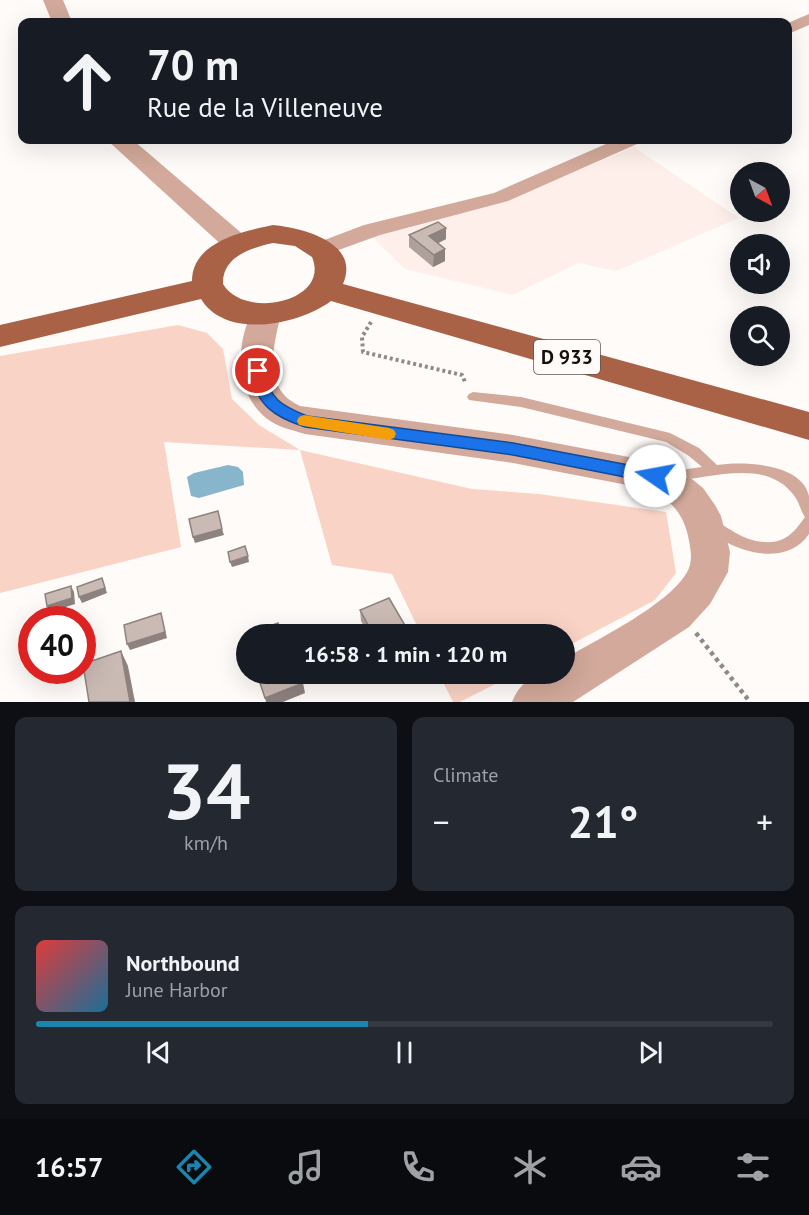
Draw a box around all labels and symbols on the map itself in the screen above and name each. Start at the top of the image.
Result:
north arrow [730,162,790,222]
road number: D 933 [534,340,600,374]
pin [232,345,283,396]
position arrow [623,444,687,508]
speed limit sign: 40 [18,606,96,684]

